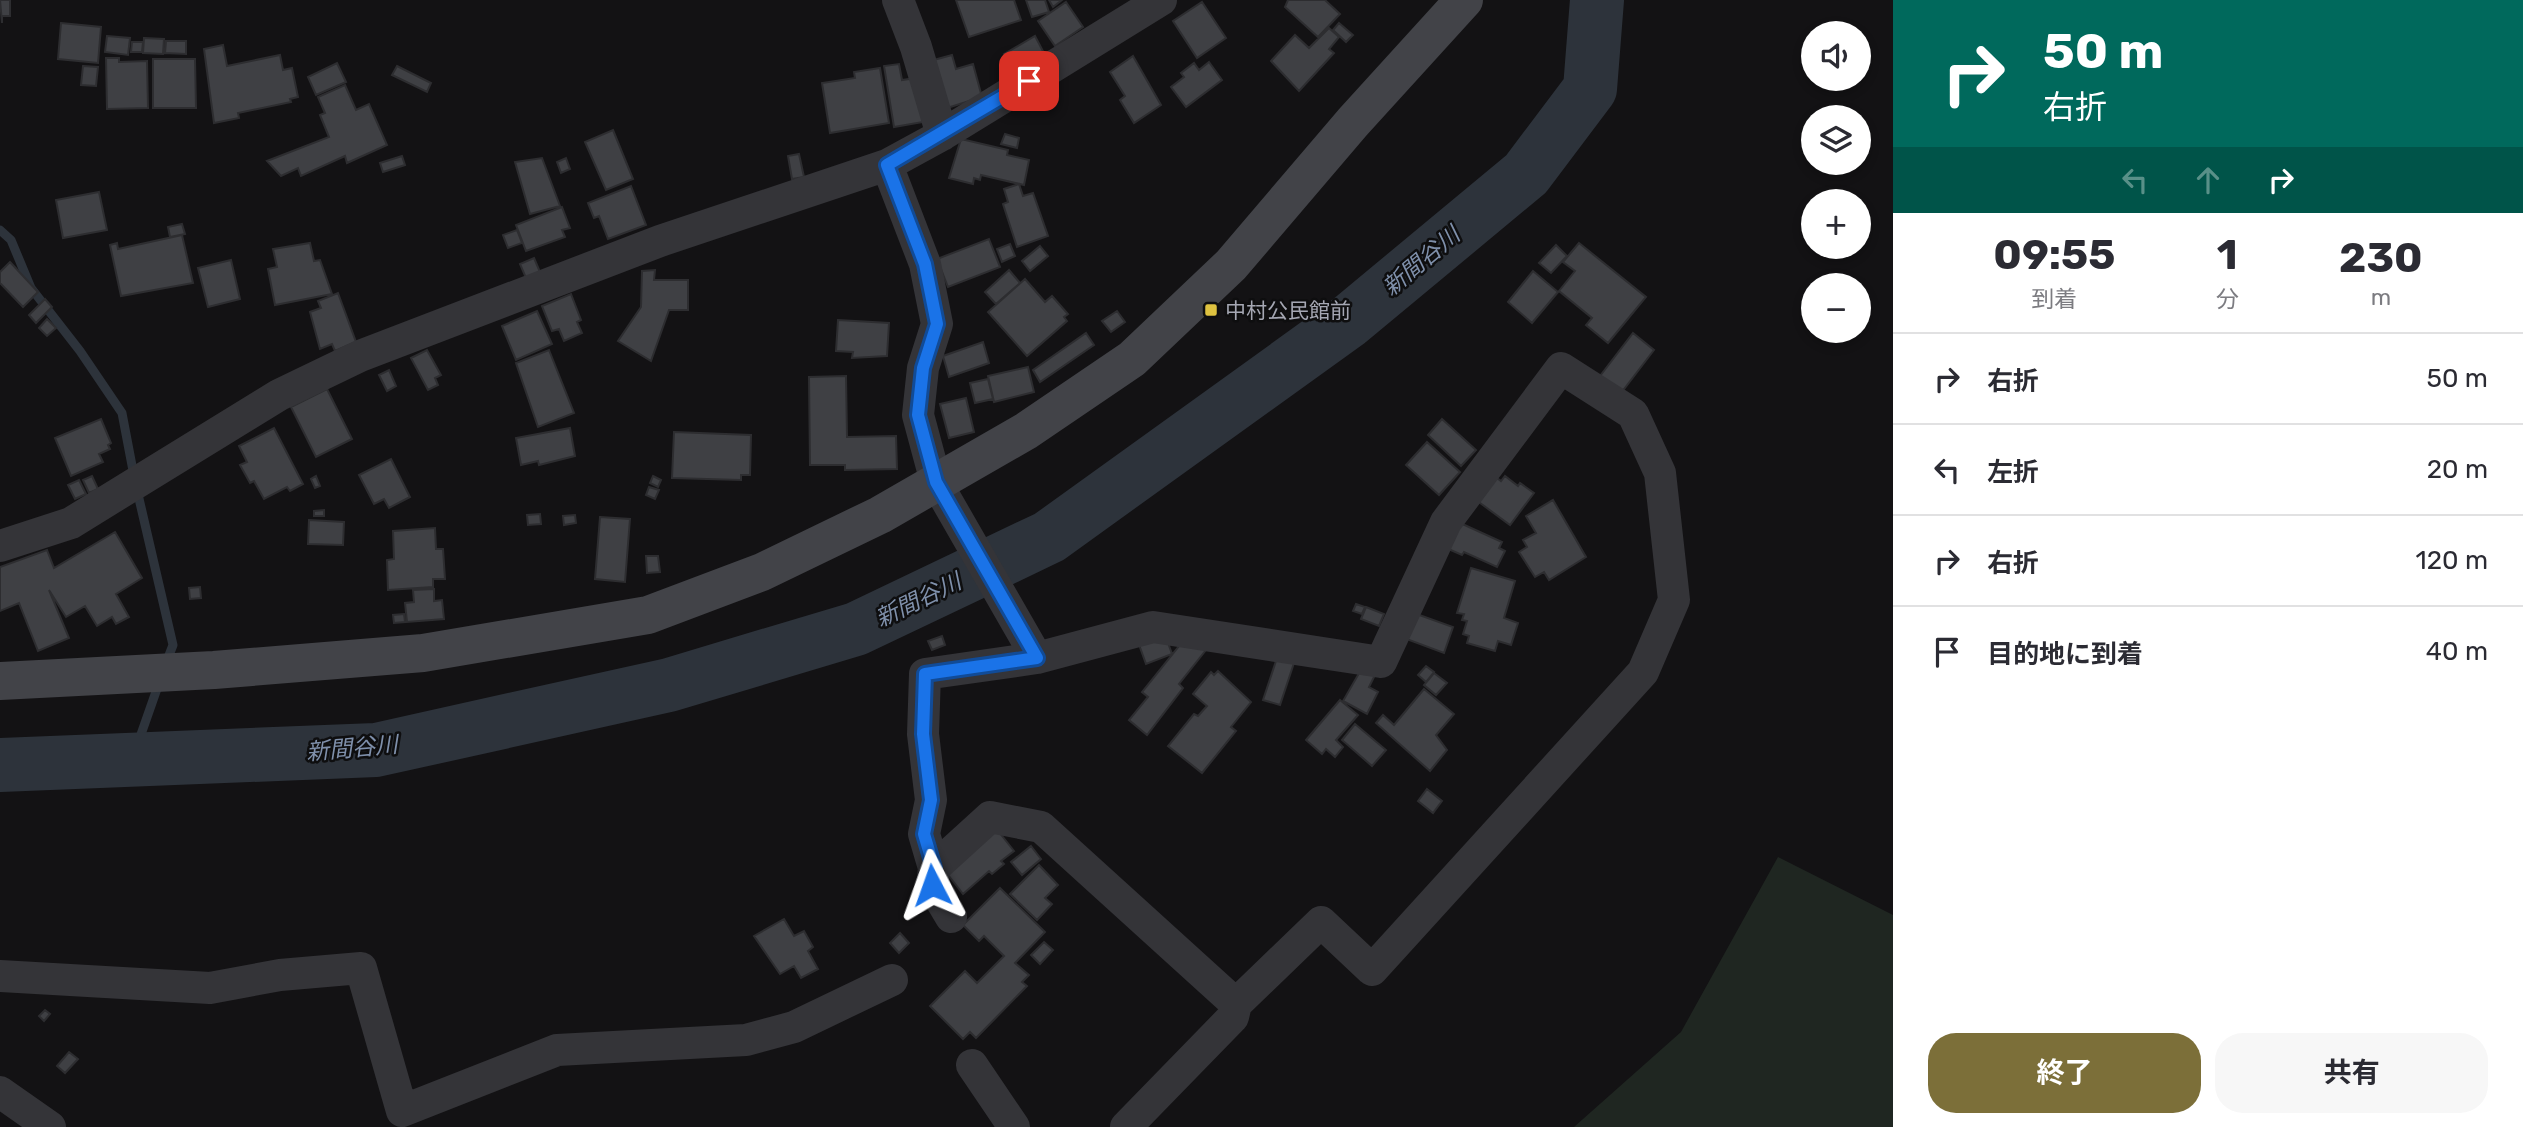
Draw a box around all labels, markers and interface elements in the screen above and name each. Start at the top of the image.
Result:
map controls [1801,21,1871,343]
button: sound [1801,21,1871,91]
text: 50 m [2043,22,2163,80]
icon: right [1928,28,2019,119]
pin [999,51,1059,111]
icon: arrive [1010,62,1048,100]
text: 右折 [2043,88,2107,126]
button: layers [1801,105,1871,175]
icon: left [2116,161,2154,199]
icon: ahead [2189,161,2227,199]
icon: right [2262,161,2300,199]
button: + [1801,189,1871,259]
water label: 新間谷川 [1377,219,1468,301]
text: 09:55 [1993,230,2115,280]
text: 1 [2217,230,2238,280]
text: 230 [2339,233,2423,283]
button: − [1801,273,1871,343]
text: m [2371,283,2391,311]
text: 到着 [2031,285,2077,313]
text: 分 [2216,285,2239,313]
place label: 中村公民館前 [1225,298,1351,323]
marker: 中村公民館前 [1203,302,1219,318]
icon: right [1928,360,1966,398]
text: 50 m [2427,363,2488,394]
text: 右折 [1987,366,2039,397]
icon: left [1928,451,1966,489]
text: 20 m [2427,454,2488,485]
text: 左折 [1987,457,2039,488]
icon: right [1928,542,1966,580]
text: 120 m [2416,545,2488,576]
text: 右折 [1987,548,2039,579]
water label: 新間谷川 [871,566,968,633]
icon: arrive [1928,633,1966,671]
text: 40 m [2426,636,2488,667]
text: 目的地に到着 [1987,639,2143,670]
water label: 新間谷川 [305,730,402,766]
position arrow [895,848,969,922]
button: 終了 [1928,1033,2201,1113]
button: 共有 [2215,1033,2488,1113]

